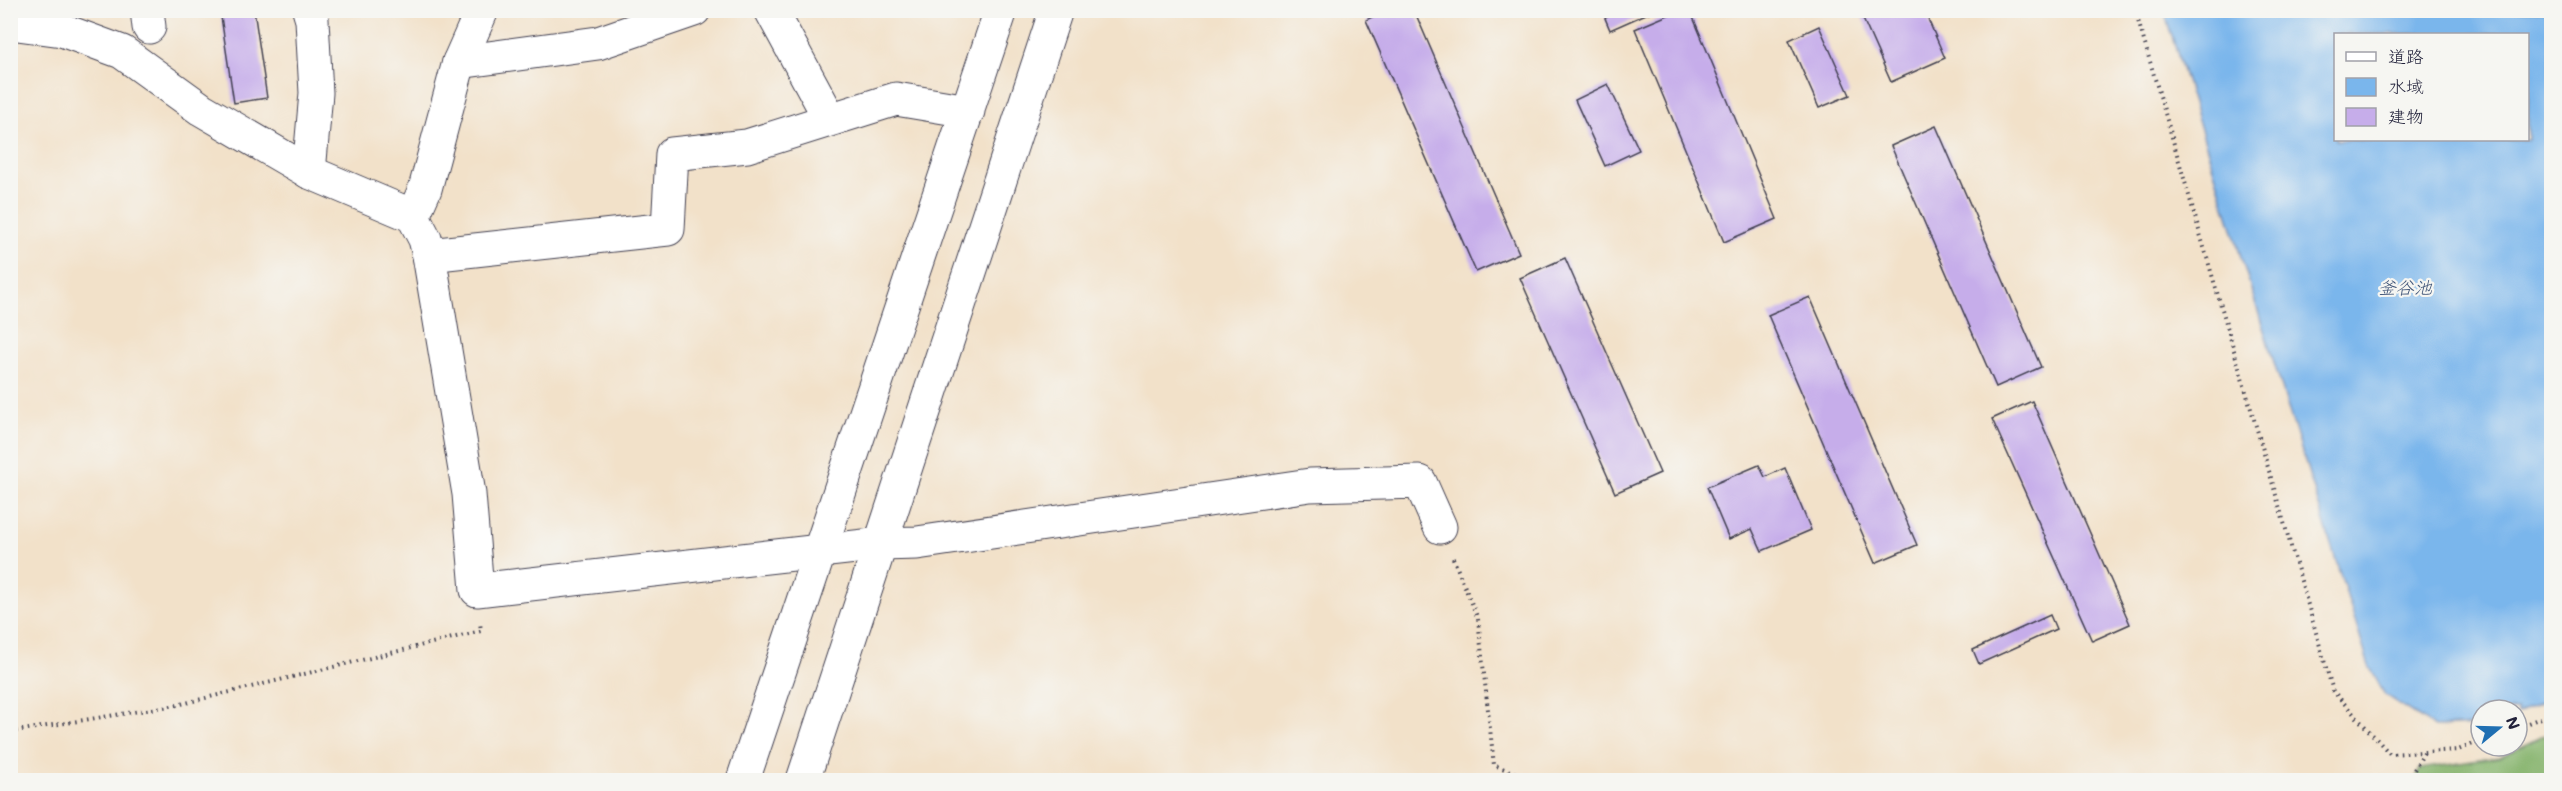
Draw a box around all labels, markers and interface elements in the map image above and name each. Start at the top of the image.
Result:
legend [2334,33,2529,141]
text: 道路 [2388,44,2424,68]
text: 水域 [2388,74,2424,98]
text: 建物 [2388,104,2424,128]
water label: 釜谷池 [2378,275,2433,299]
north arrow [2469,698,2529,758]
text: N [2502,714,2526,732]

